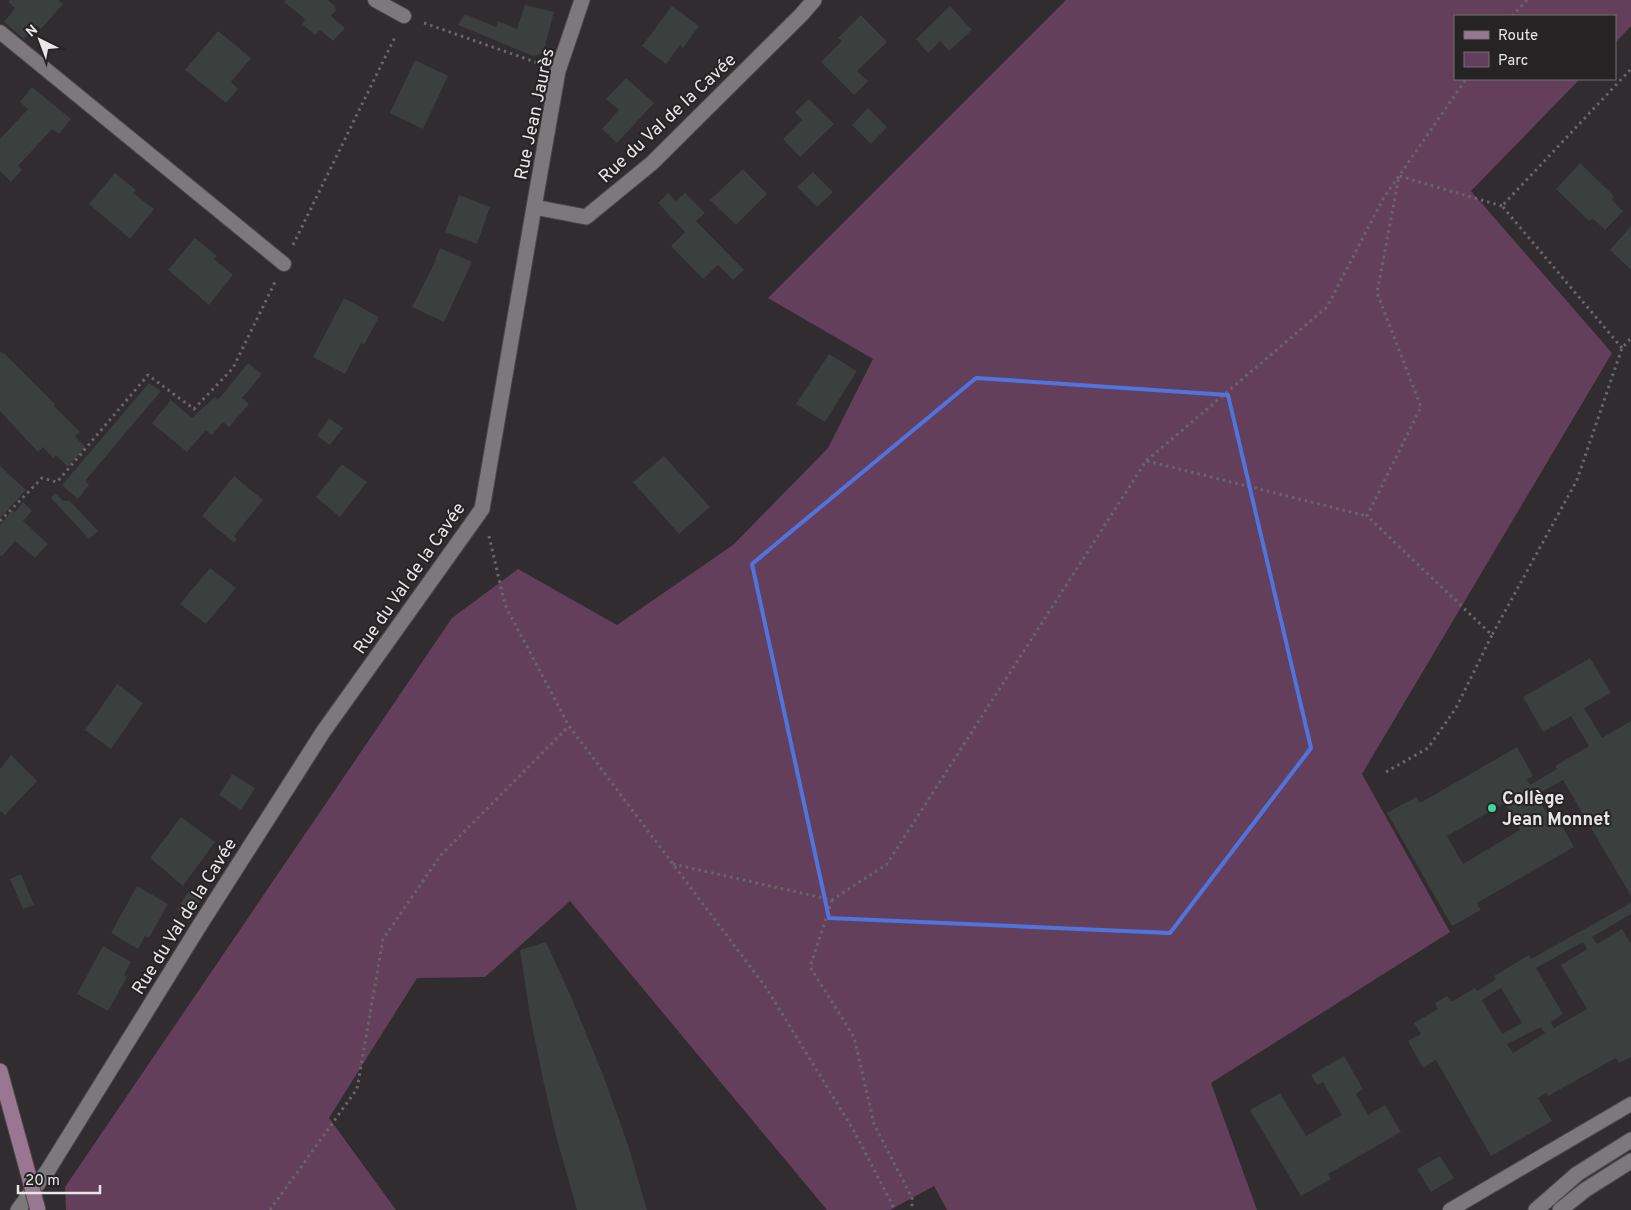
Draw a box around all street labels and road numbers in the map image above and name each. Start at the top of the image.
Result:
street label: Rue Jean Jaurès [510,46,561,182]
street label: Rue du Val de la Cavée [594,49,742,189]
street label: Rue du Val de la Cavée [349,498,471,659]
street label: Rue du Val de la Cavée [128,834,243,999]

